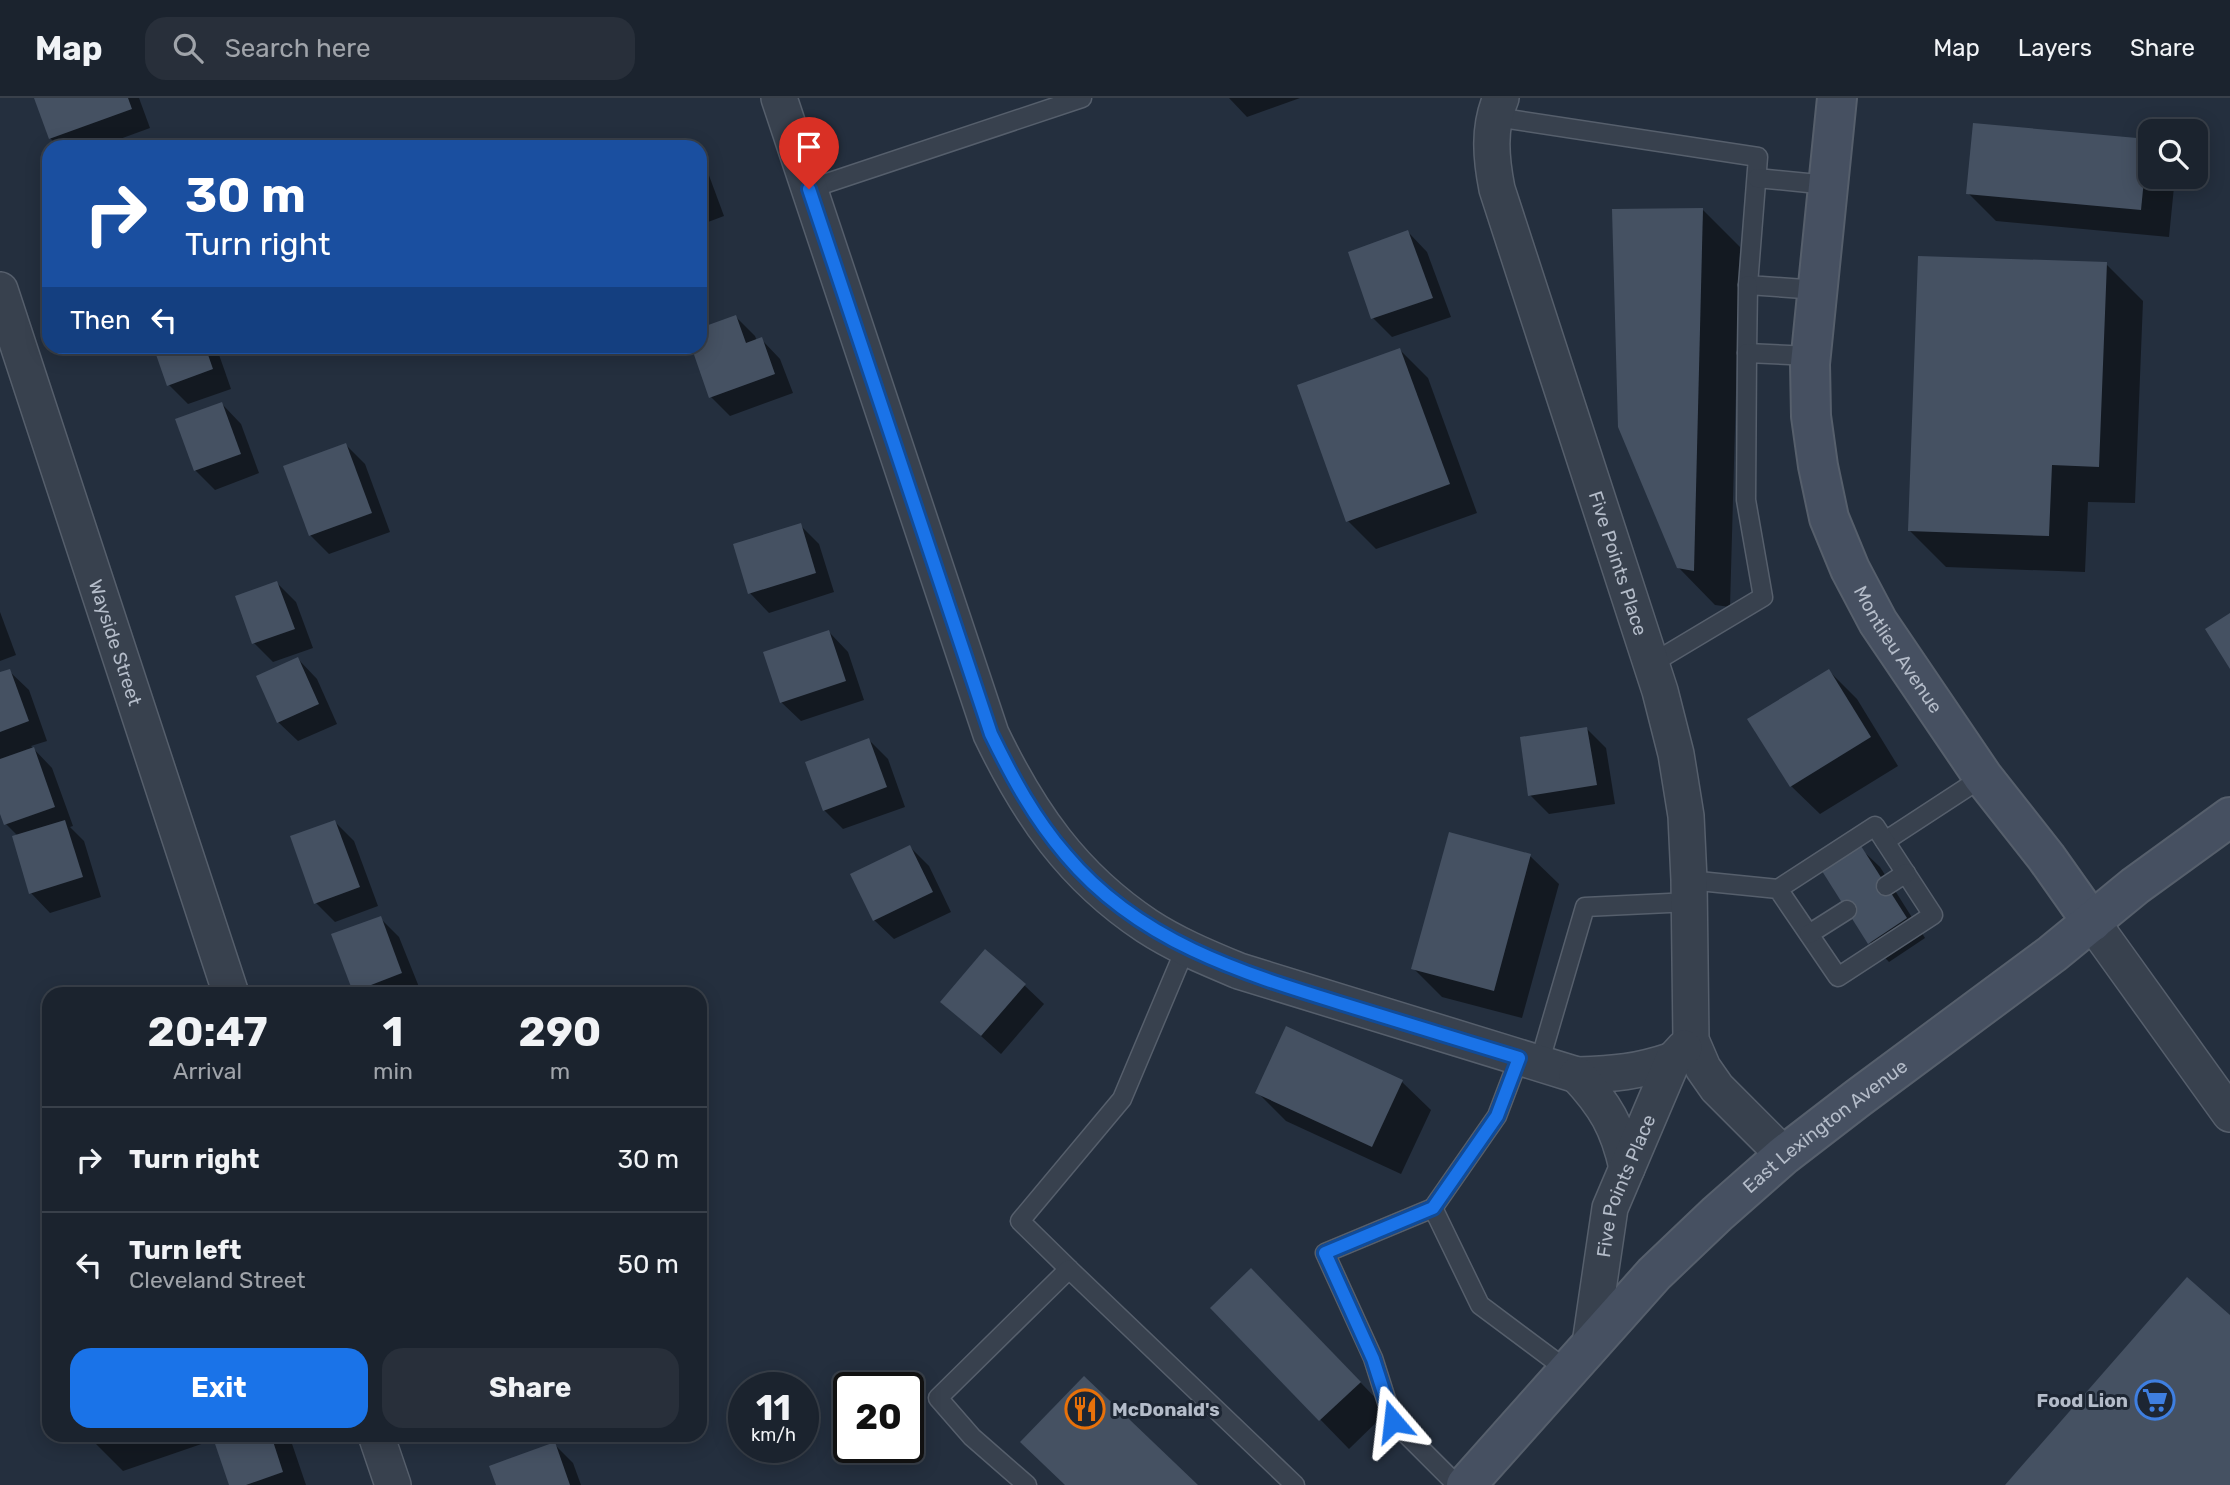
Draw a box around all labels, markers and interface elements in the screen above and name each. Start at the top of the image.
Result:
search box [145,17,635,80]
text: Map [35,29,103,68]
icon: search [169,29,207,67]
text: Search here [225,33,370,64]
text: Map [1933,34,1980,62]
text: Layers [2018,34,2092,62]
text: Share [2130,34,2195,62]
pin [779,117,839,189]
map controls [2138,119,2208,189]
button: search [2138,119,2208,189]
icon: arrive [790,128,828,166]
text: 30 m [185,166,306,224]
icon: right [70,168,161,259]
text: Turn right [185,225,330,263]
icon: left [145,301,183,339]
text: Then [70,305,131,336]
street label: Five Points Place [1584,488,1652,638]
street label: Wayside Street [84,577,147,709]
street label: Montlieu Avenue [1849,582,1947,718]
text: 20:47 [148,1007,267,1057]
text: 1 [383,1007,403,1057]
text: 290 [519,1007,601,1057]
street label: East Lexington Avenue [1738,1054,1912,1198]
text: Arrival [173,1057,242,1085]
text: min [373,1057,413,1085]
text: m [550,1057,570,1085]
street label: Five Points Place [1592,1111,1661,1259]
icon: right [70,1141,108,1179]
text: Turn right [129,1144,259,1175]
text: 30 m [617,1144,679,1175]
text: Turn left [129,1235,241,1266]
icon: left [70,1246,108,1284]
text: 50 m [618,1249,679,1280]
text: Cleveland Street [129,1266,306,1294]
button: Exit [70,1348,368,1428]
button: Share [382,1348,679,1428]
speed limit sign: 20 [833,1372,924,1463]
supermarket icon: Food Lion [2134,1379,2176,1421]
position arrow [1356,1384,1430,1458]
text: 11 [756,1387,791,1429]
restaurant icon: McDonald's [1064,1388,1106,1430]
place label: Food Lion [2037,1389,2128,1412]
place label: McDonald's [1112,1398,1220,1421]
text: km/h [751,1424,796,1446]

